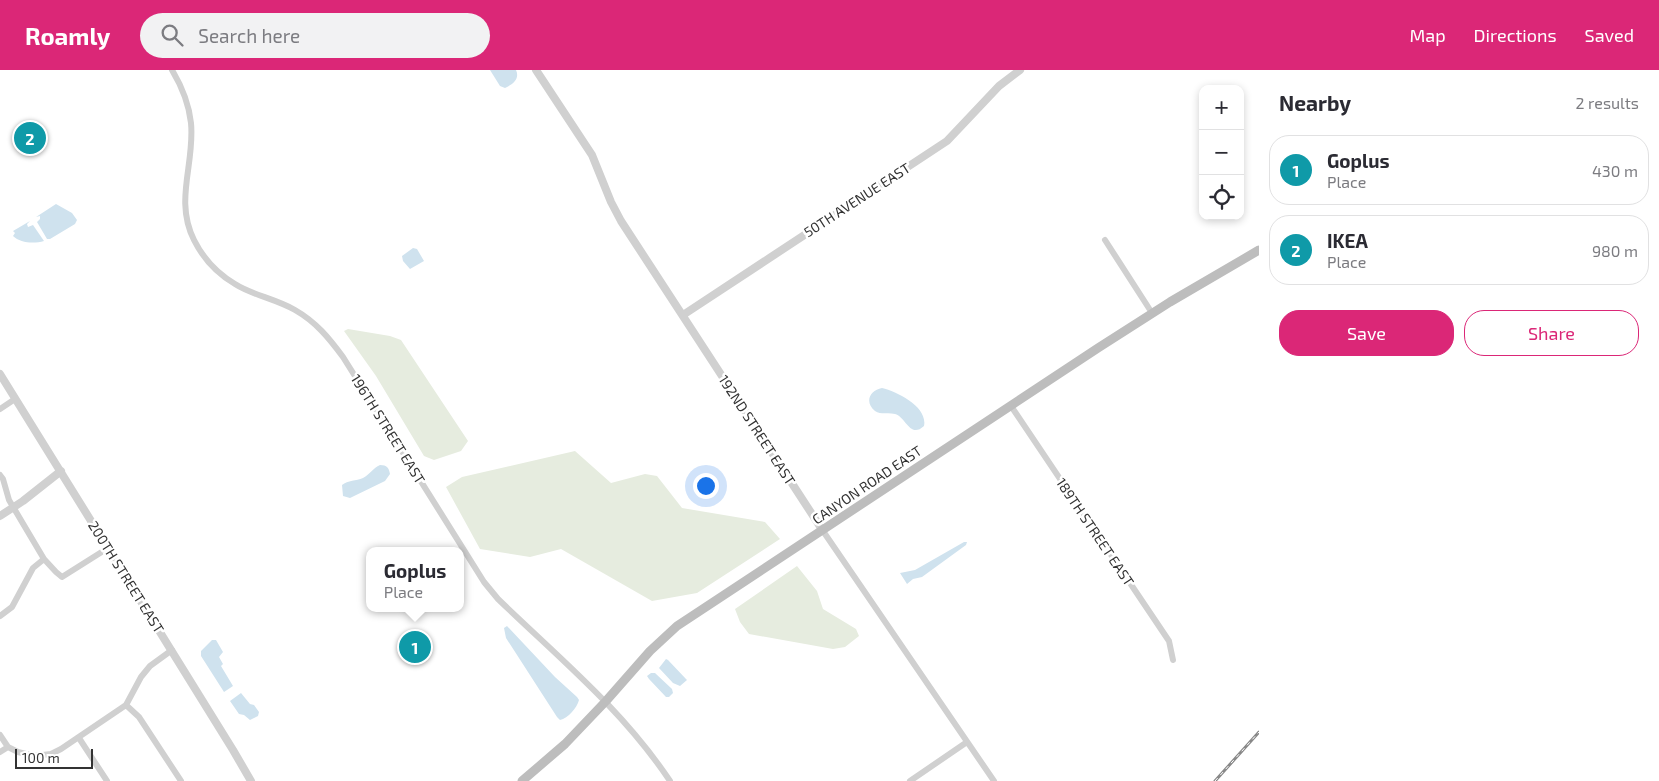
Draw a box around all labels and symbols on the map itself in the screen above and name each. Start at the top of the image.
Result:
pin: 2 [14,119,46,157]
street label: 50TH AVENUE EAST [800,159,913,240]
street label: 196TH STREET EAST [348,371,429,487]
street label: 192ND STREET EAST [716,372,799,488]
street label: CANYON ROAD EAST [809,442,925,527]
your location [693,473,719,499]
street label: 189TH STREET EAST [1053,475,1138,589]
street label: 200TH STREET EAST [85,517,168,636]
pin: 1 [399,628,431,666]
scale bar [15,746,92,769]

